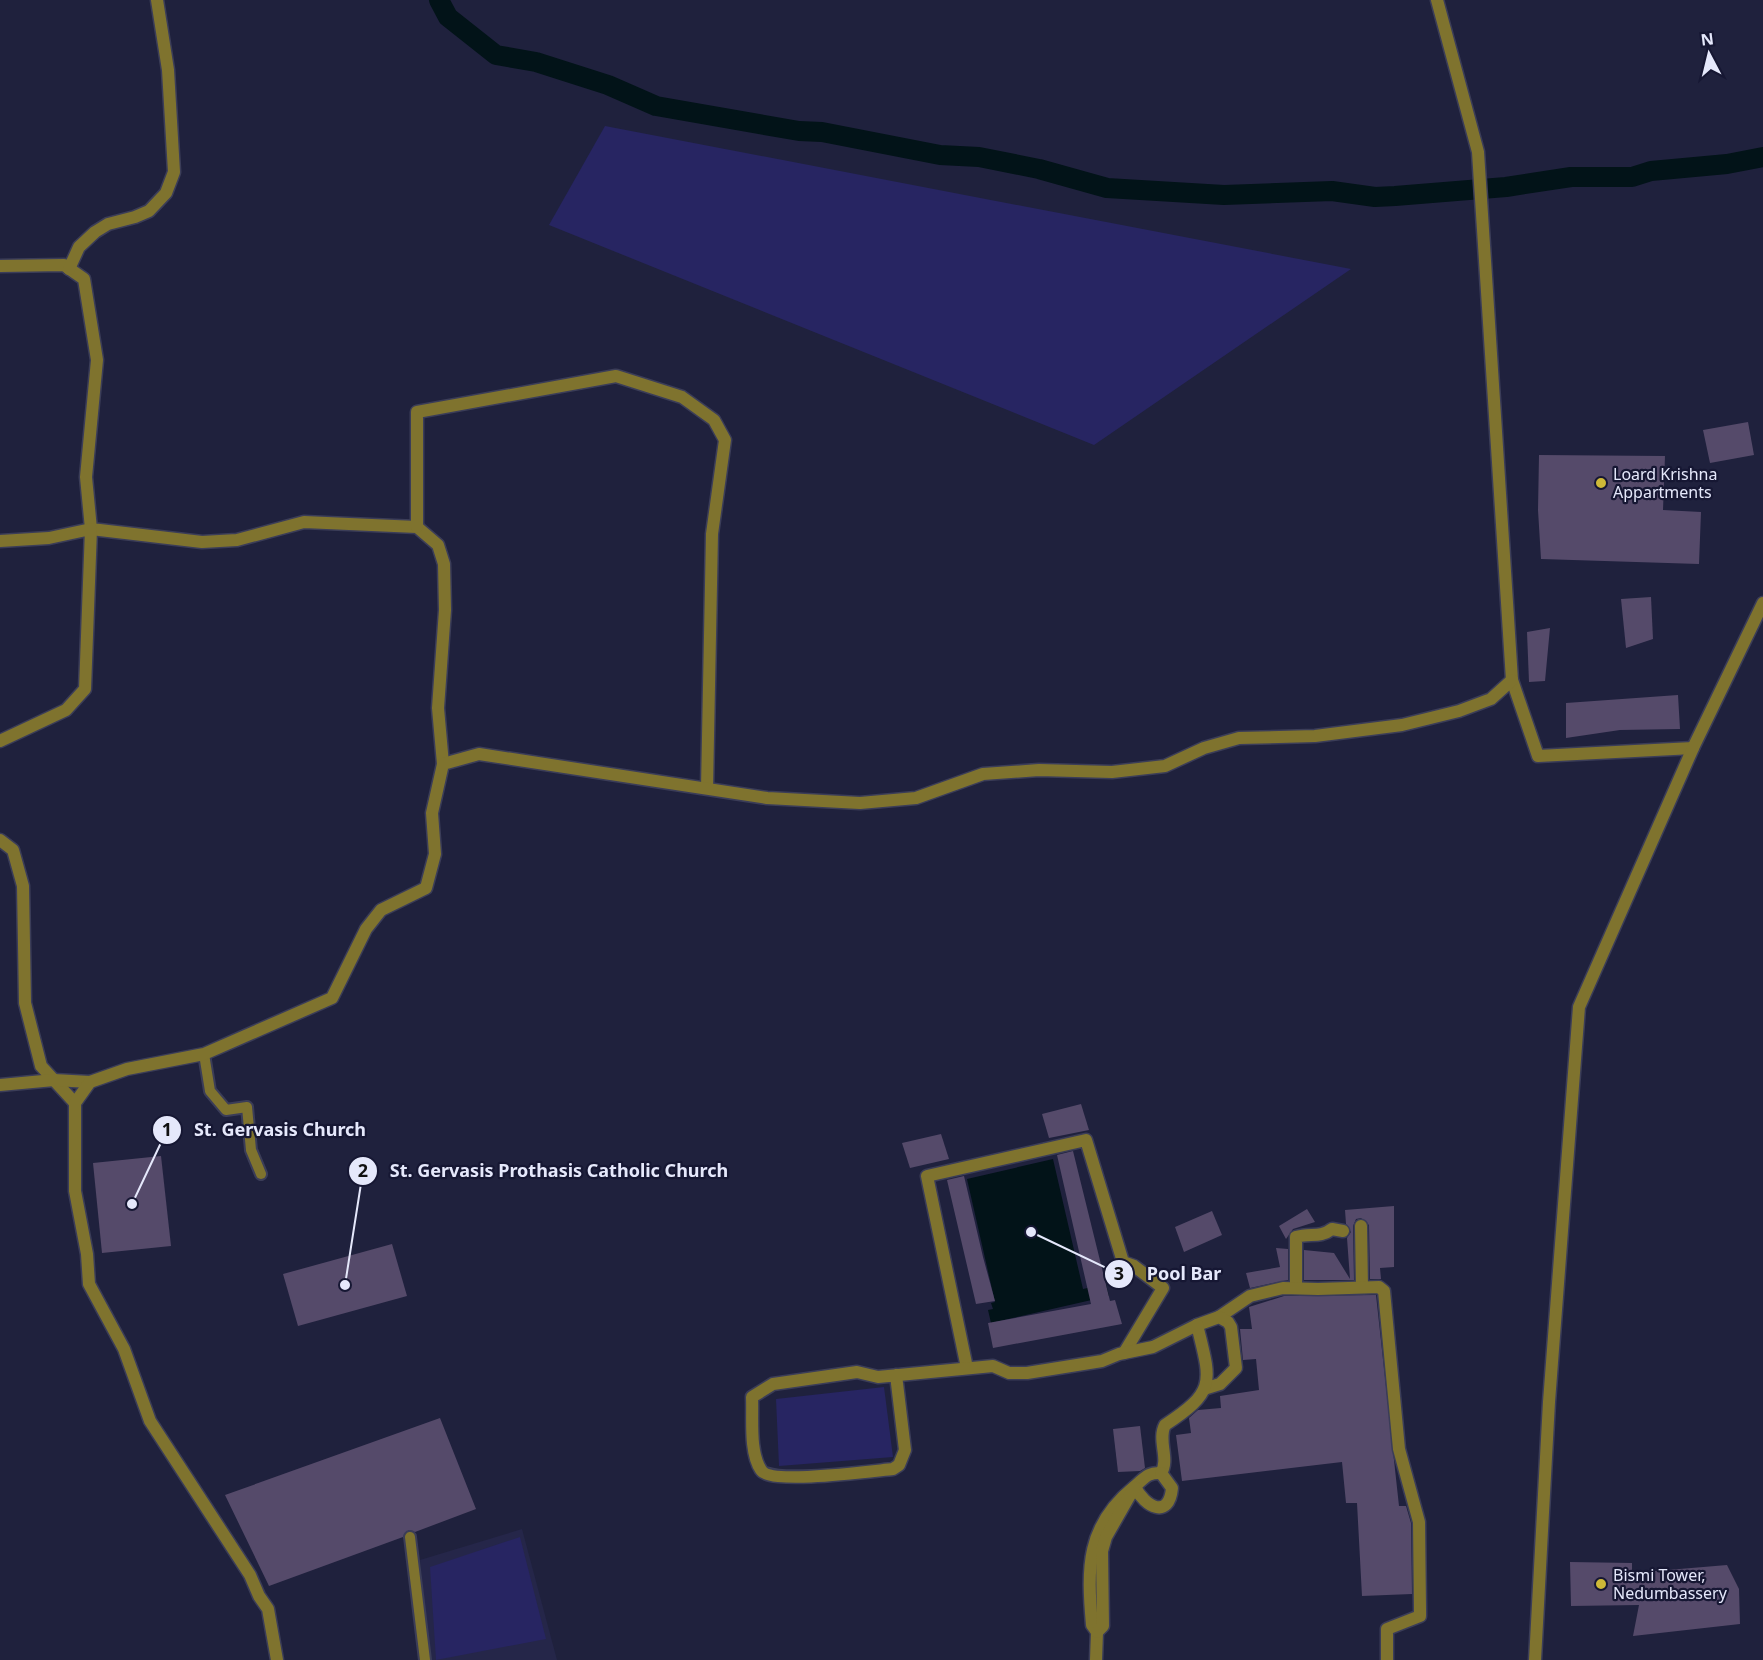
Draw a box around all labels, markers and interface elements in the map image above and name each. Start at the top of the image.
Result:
north arrow [1679,24,1739,84]
text: N [1699,27,1715,51]
place label: Loard Krishna Appartments [1613,463,1717,503]
marker: Loard Krishna Appartments [1594,476,1608,490]
callout: St. Gervasis Church [152,1112,378,1148]
text: 1 [162,1117,172,1141]
text: St. Gervasis Church [194,1117,366,1141]
callout: St. Gervasis Prothasis Catholic Church [348,1153,740,1189]
text: 2 [358,1158,368,1182]
text: St. Gervasis Prothasis Catholic Church [390,1158,728,1182]
callout: Pool Bar [1104,1256,1233,1292]
text: 3 [1114,1261,1124,1285]
text: Pool Bar [1147,1261,1221,1285]
place label: Bismi Tower, Nedumbassery [1613,1564,1728,1604]
marker: Bismi Tower, Nedumbassery [1594,1577,1608,1591]

